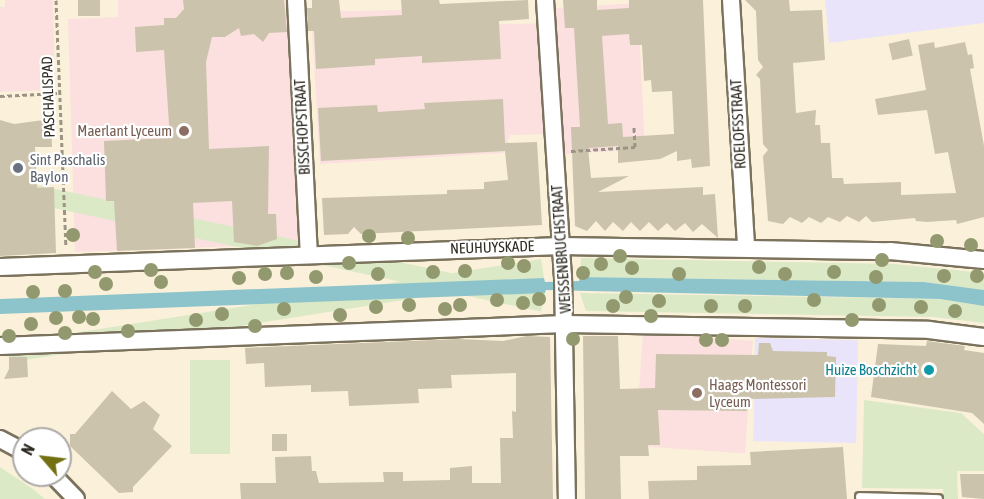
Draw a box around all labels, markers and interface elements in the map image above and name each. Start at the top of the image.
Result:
street label: PASCHALISPAD [38,56,58,138]
street label: BISSCHOPSTRAAT [290,79,314,175]
street label: ROELOFSSTRAAT [727,79,749,169]
place label: Maerlant Lyceum [77,122,172,140]
marker: Maerlant Lyceum [177,124,191,138]
place label: Sint Paschalis Baylon [30,150,105,185]
marker: Sint Paschalis Baylon [11,161,25,175]
street label: WEISSENBRUCHSTRAAT [548,184,574,314]
street label: NEUHUYSKADE [450,237,534,257]
place label: Huize Boschzicht [825,361,917,379]
marker: Huize Boschzicht [922,363,936,377]
place label: Haags Montessori Lyceum [709,375,806,410]
marker: Haags Montessori Lyceum [690,386,704,400]
north arrow [12,427,72,487]
text: N [18,441,38,458]

